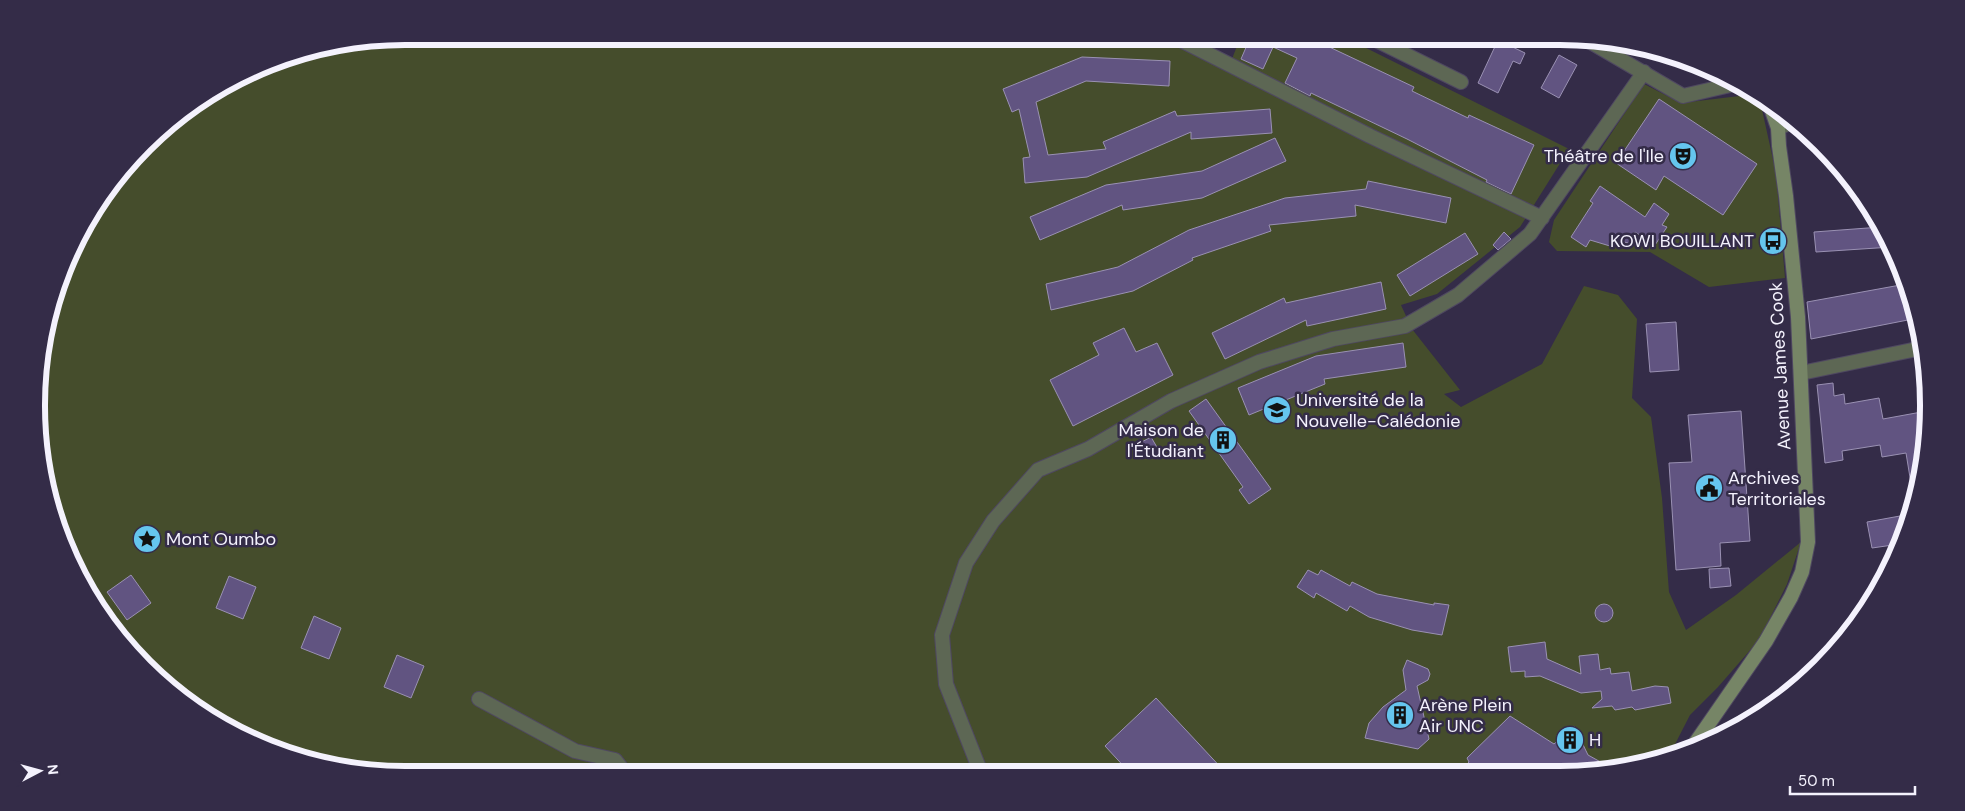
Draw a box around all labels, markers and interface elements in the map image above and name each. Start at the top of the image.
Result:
theatre icon: Théâtre de l'Ile [1668,141,1698,171]
place label: Théâtre de l'Ile [1544,144,1664,168]
bus stop icon: KOWI BOUILLANT [1758,226,1788,256]
place label: KOWI BOUILLANT [1610,229,1754,253]
street label: Avenue James Cook [1764,281,1796,451]
place label: Université de la Nouvelle-Calédonie [1296,388,1460,433]
school or university icon: Université de la Nouvelle-Calédonie [1262,395,1292,425]
place label: Maison de l'Étudiant [1118,418,1204,463]
building icon: Maison de l'Étudiant [1208,425,1238,455]
place label: Archives Territoriales [1728,466,1826,511]
public building icon: Archives Territoriales [1694,473,1724,503]
place icon: Mont Oumbo [132,524,162,554]
place label: Mont Oumbo [166,527,276,551]
place label: Arène Plein Air UNC [1419,693,1512,738]
building icon: Arène Plein Air UNC [1385,700,1415,730]
building icon: H [1555,725,1585,755]
place label: H [1589,728,1601,752]
north arrow [15,746,65,796]
text: N [43,764,62,776]
scale bar [1790,764,1915,796]
text: 50 m [1798,771,1835,791]

